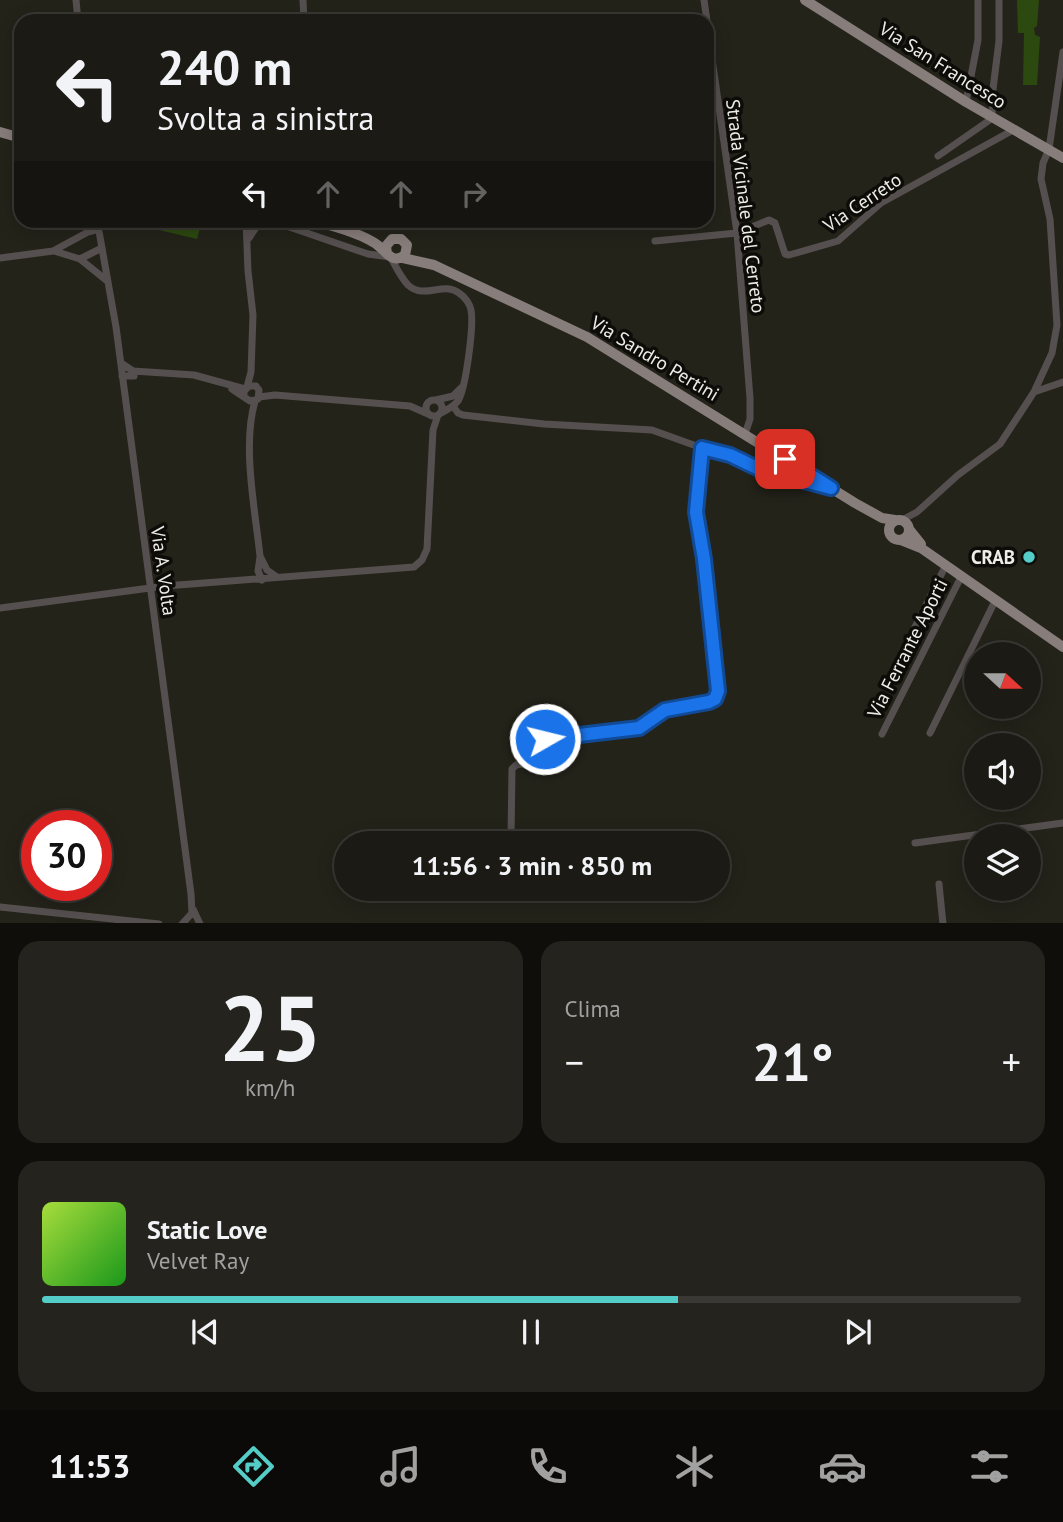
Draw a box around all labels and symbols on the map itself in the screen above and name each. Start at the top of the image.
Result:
street label: Via San Francesco [874,16,1011,114]
street label: Strada Vicinale del Cerreto [721,98,771,314]
street label: Via Cerreto [817,167,906,237]
street label: Via Sandro Pertini [585,310,724,406]
pin [755,429,815,489]
street label: Via A. Volta [146,524,182,617]
place label: CRAB [971,545,1015,569]
marker: CRAB [1021,549,1037,565]
street label: Via Ferrante Aporti [861,574,952,723]
north arrow [964,642,1041,719]
position arrow [508,702,582,776]
speed limit sign: 30 [21,810,112,901]

